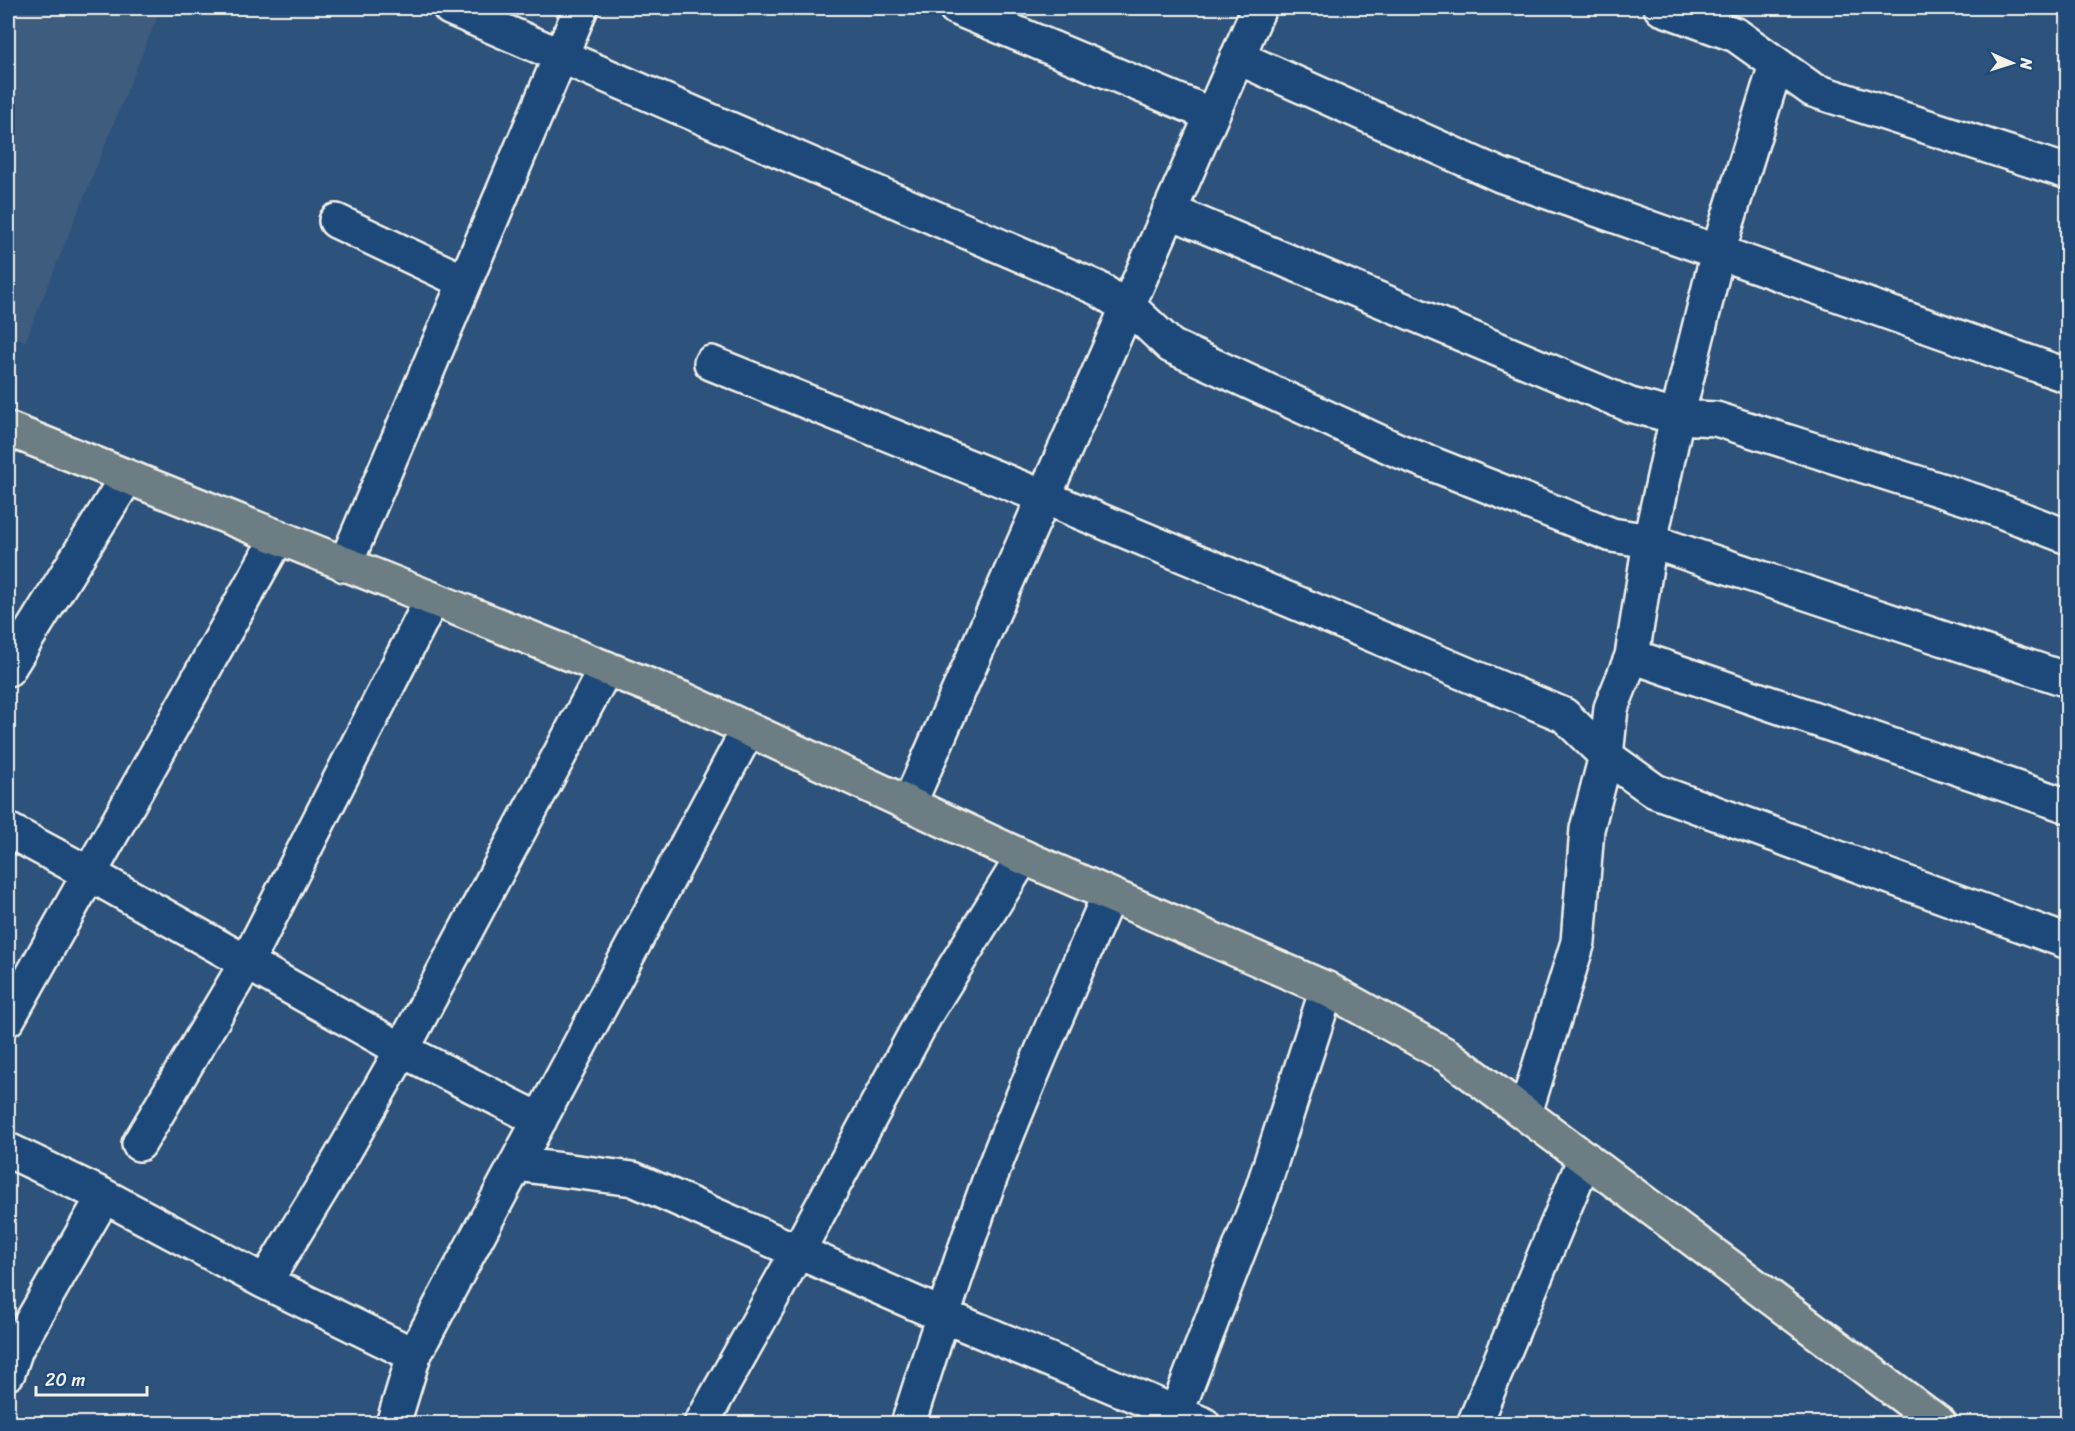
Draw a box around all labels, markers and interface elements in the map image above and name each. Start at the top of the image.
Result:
north arrow [1982,33,2042,93]
text: N [2012,56,2041,71]
scale bar [36,1359,147,1397]
text: 20 m [45,1364,85,1396]

